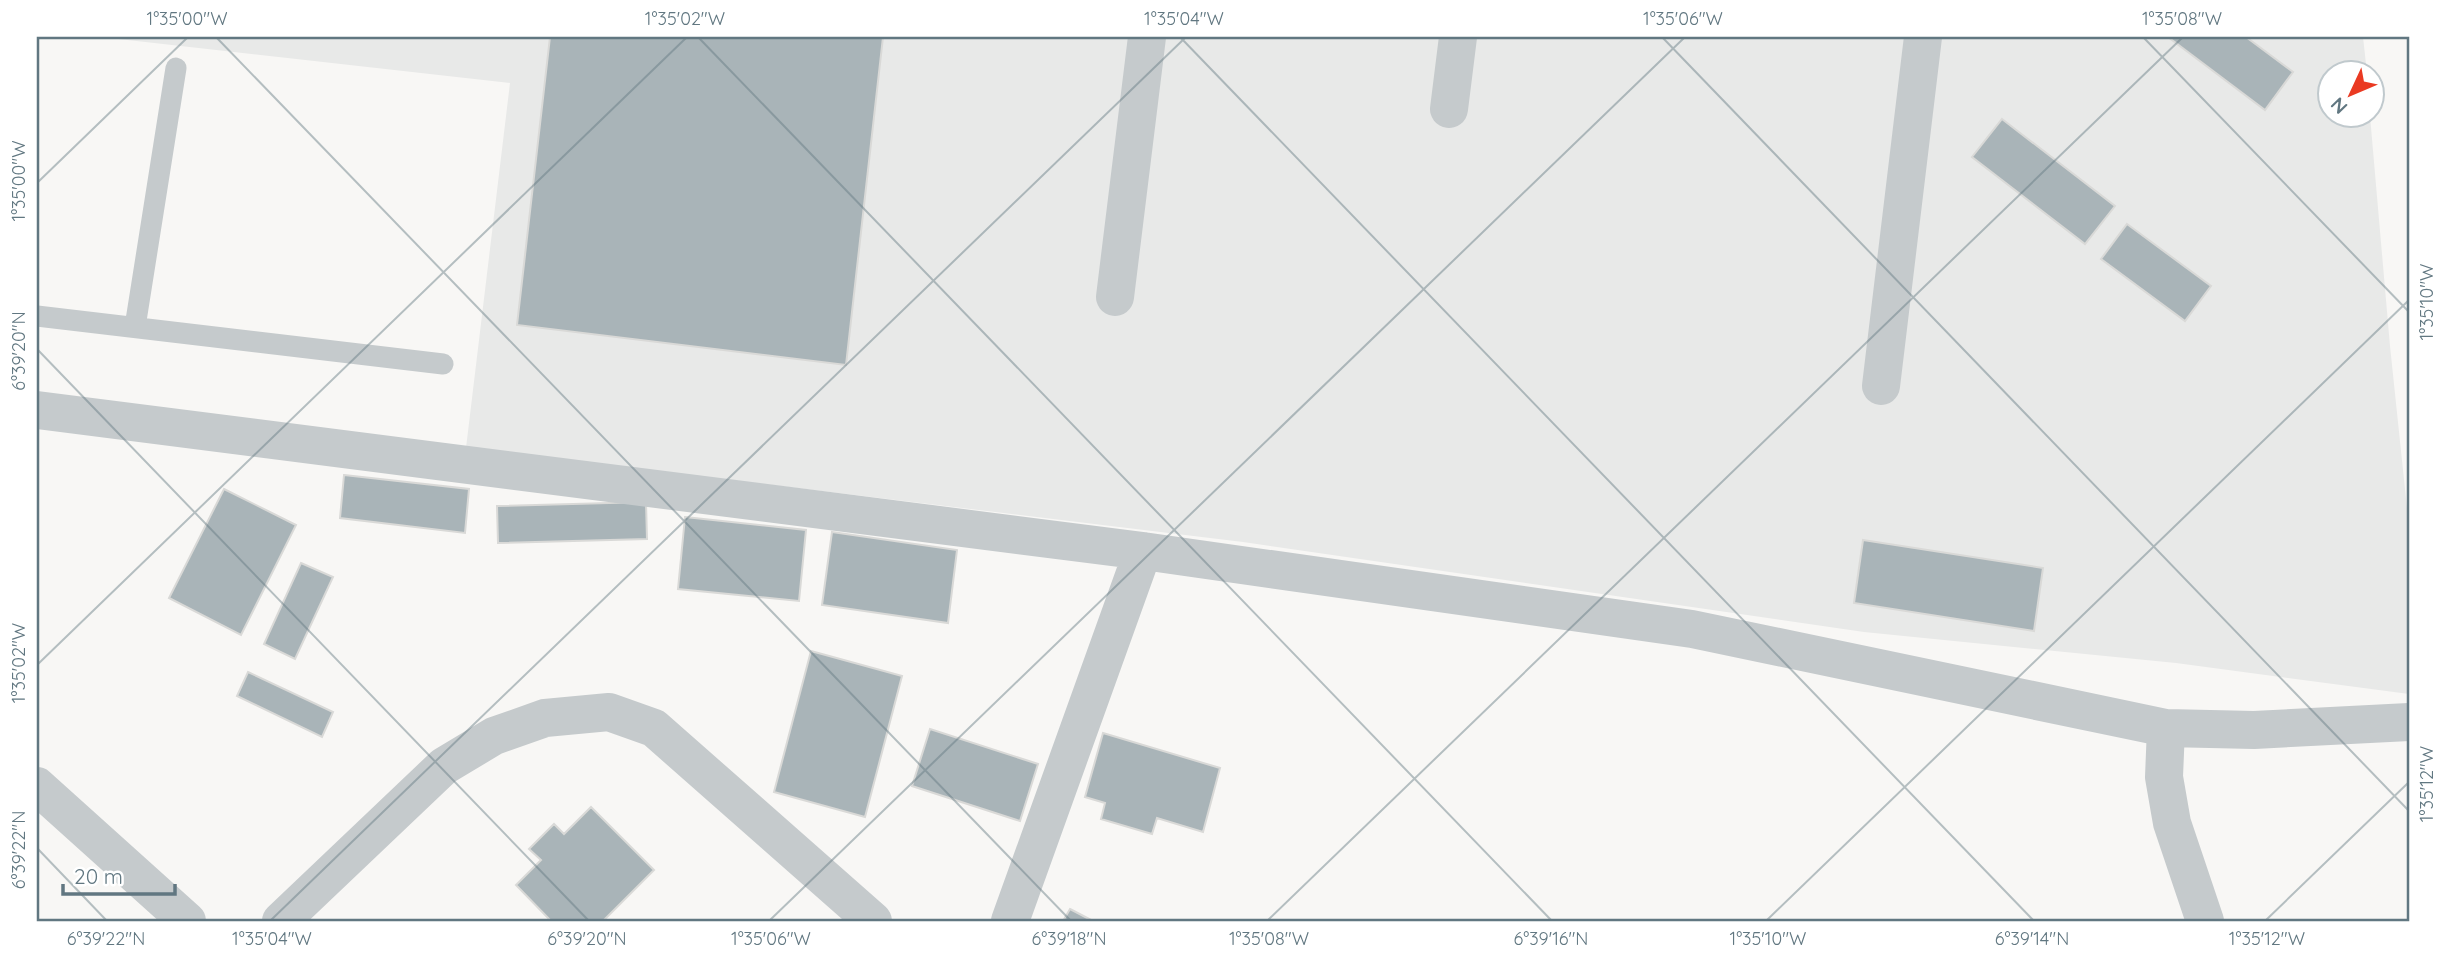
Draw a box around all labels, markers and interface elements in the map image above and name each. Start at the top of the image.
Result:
text: 1°35'00"W [146,7,228,30]
text: 1°35'02"W [645,7,725,30]
text: 1°35'04"W [1144,7,1224,30]
text: 1°35'06"W [1643,7,1723,30]
text: 1°35'08"W [2142,7,2222,30]
north arrow [2316,60,2386,130]
text: N [2325,92,2352,119]
text: 1°35'00"W [7,140,30,222]
text: 1°35'10"W [2415,263,2438,341]
text: 6°39'20"N [7,311,30,391]
text: 1°35'02"W [7,623,30,703]
text: 1°35'12"W [2415,746,2438,822]
text: 6°39'22"N [7,811,30,889]
scale bar [63,853,175,897]
text: 20 m [74,863,123,889]
text: 6°39'22"N [67,927,145,950]
text: 1°35'04"W [232,927,312,950]
text: 6°39'20"N [547,927,627,950]
text: 1°35'06"W [731,927,811,950]
text: 6°39'18"N [1032,927,1107,950]
text: 1°35'08"W [1229,927,1309,950]
text: 6°39'16"N [1514,927,1588,950]
text: 1°35'10"W [1729,927,1807,950]
text: 6°39'14"N [1995,927,2069,950]
text: 1°35'12"W [2229,927,2305,950]

